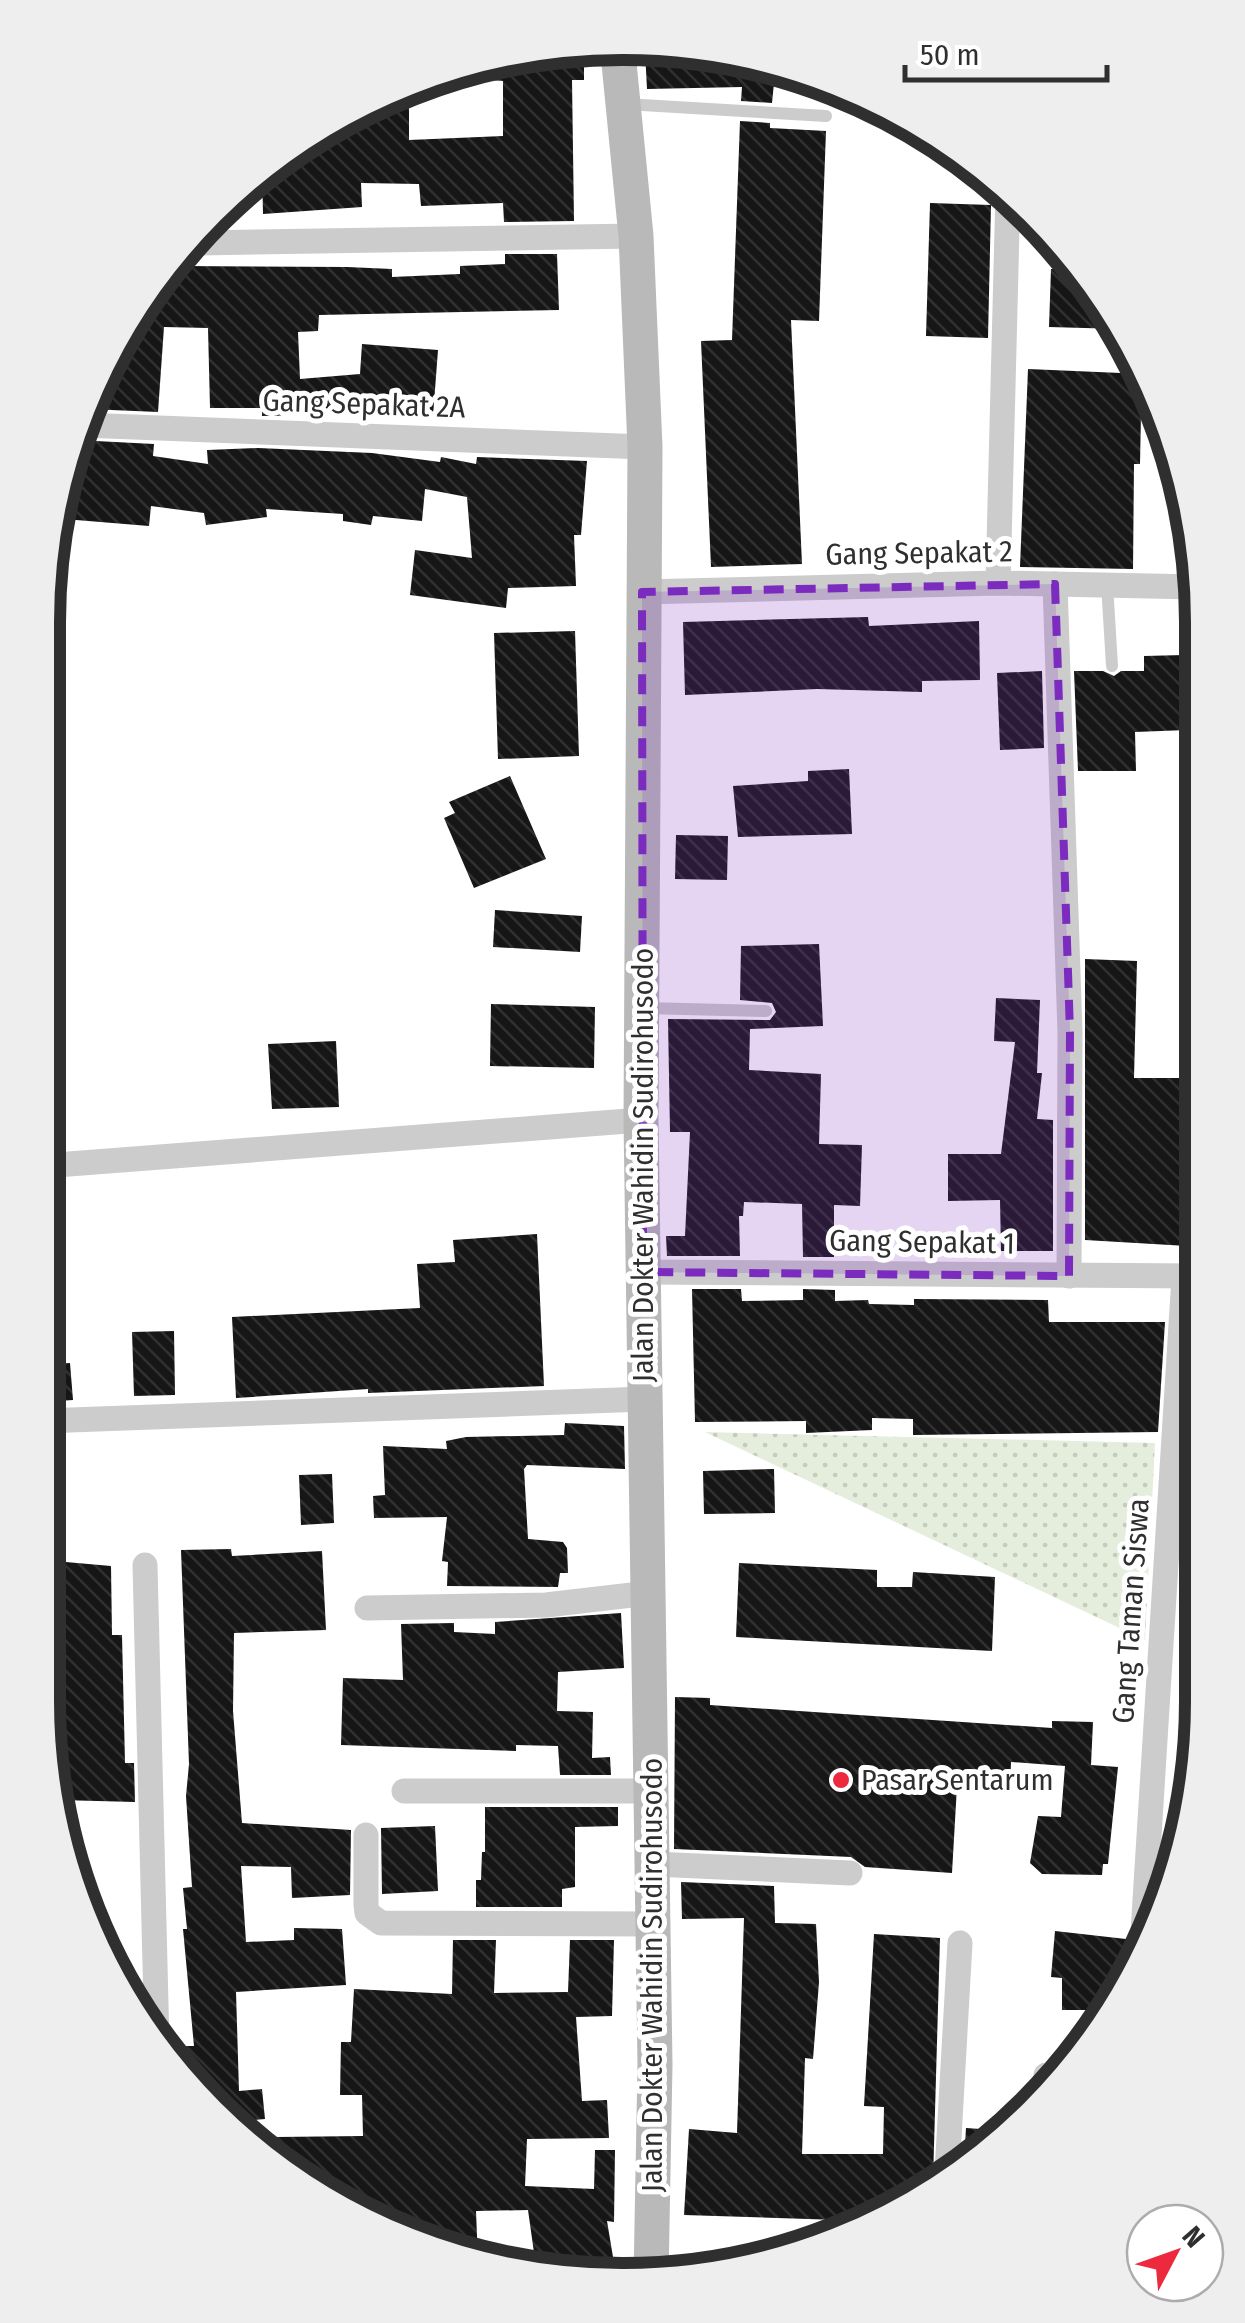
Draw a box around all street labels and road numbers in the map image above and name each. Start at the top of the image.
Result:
street label: Gang Sepakat 2A [262,382,466,426]
street label: Gang Sepakat 2 [825,533,1013,573]
street label: Jalan Dokter Wahidin Sudirohusodo [625,948,661,1382]
street label: Gang Sepakat 1 [829,1222,1015,1262]
street label: Gang Taman Siswa [1105,1497,1157,1725]
street label: Jalan Dokter Wahidin Sudirohusodo [634,1758,670,2192]

